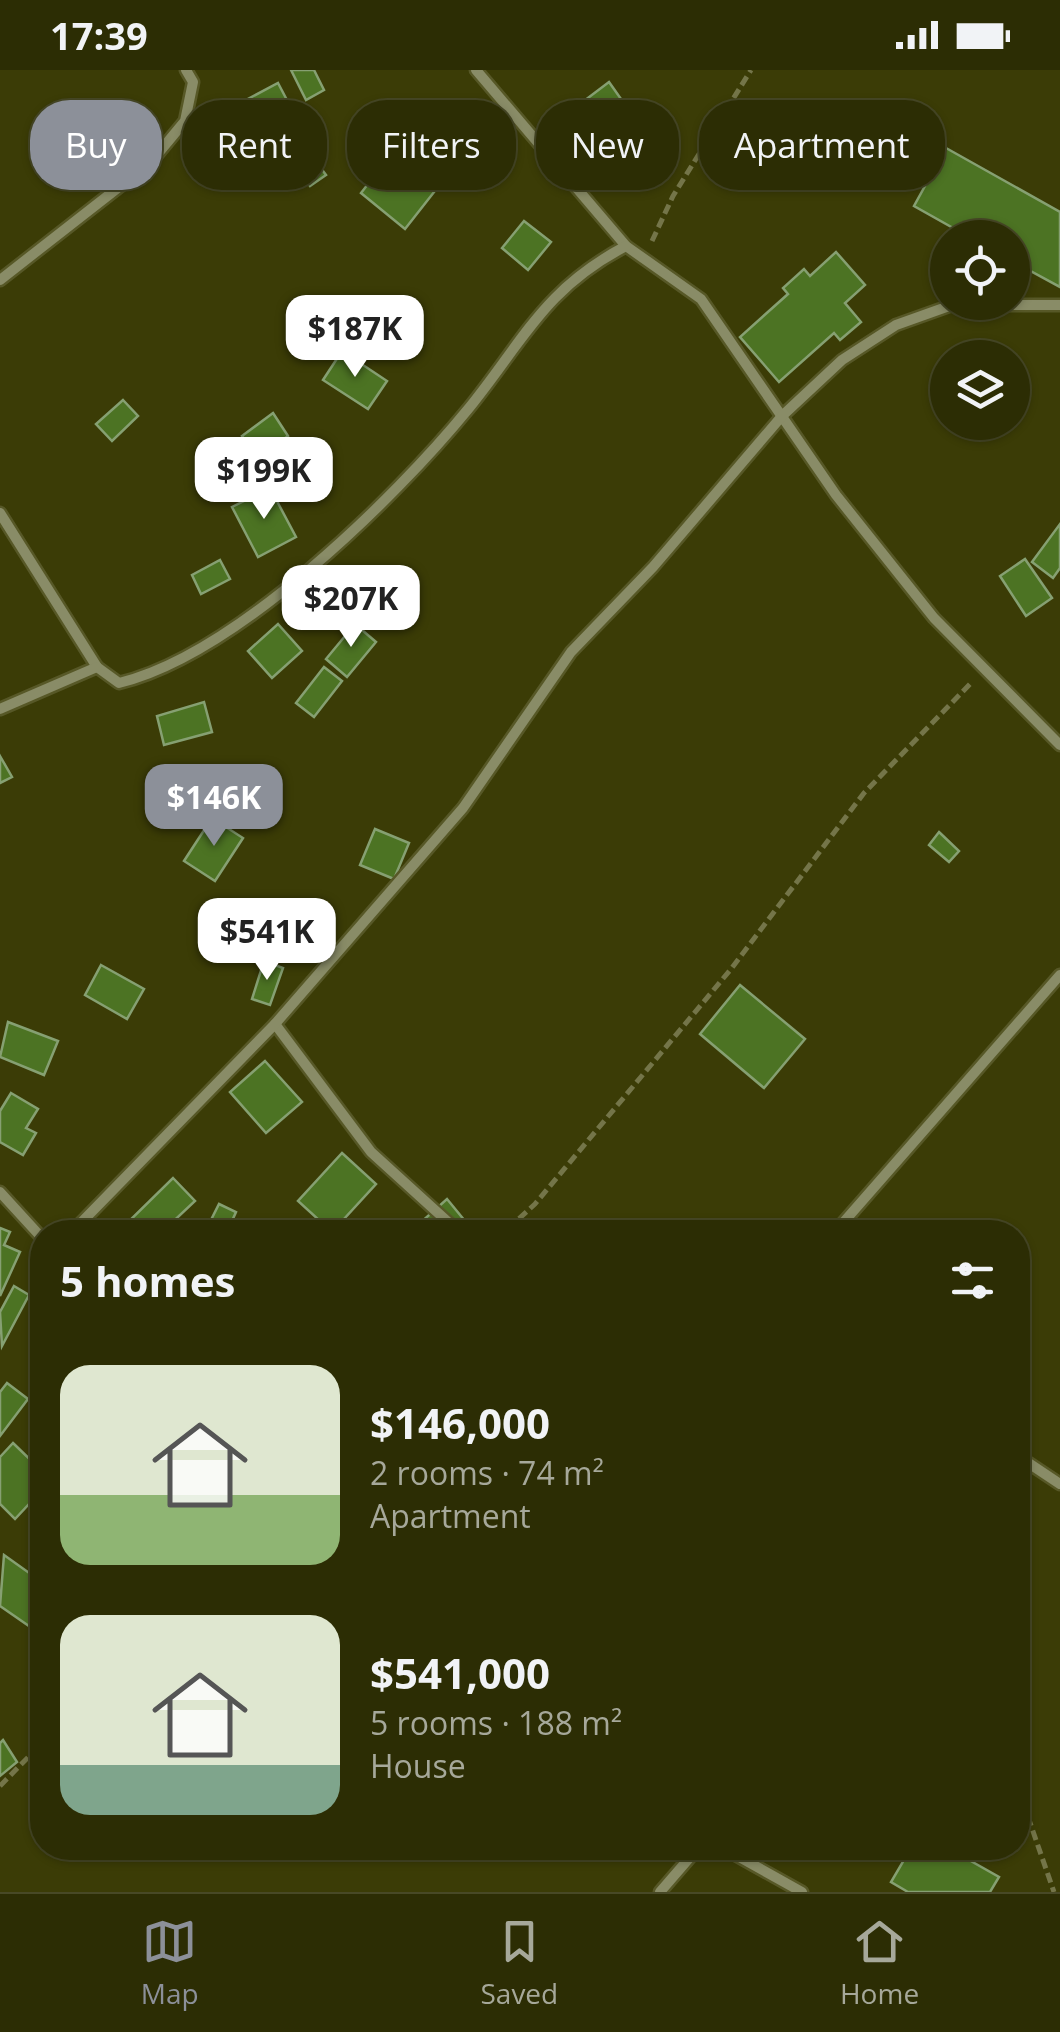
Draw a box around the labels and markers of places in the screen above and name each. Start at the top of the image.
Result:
pin: $187K [285,295,425,380]
pin: $199K [194,437,334,522]
pin: $207K [281,565,421,650]
pin: $146K [144,764,284,849]
pin: $541K [197,898,337,983]

